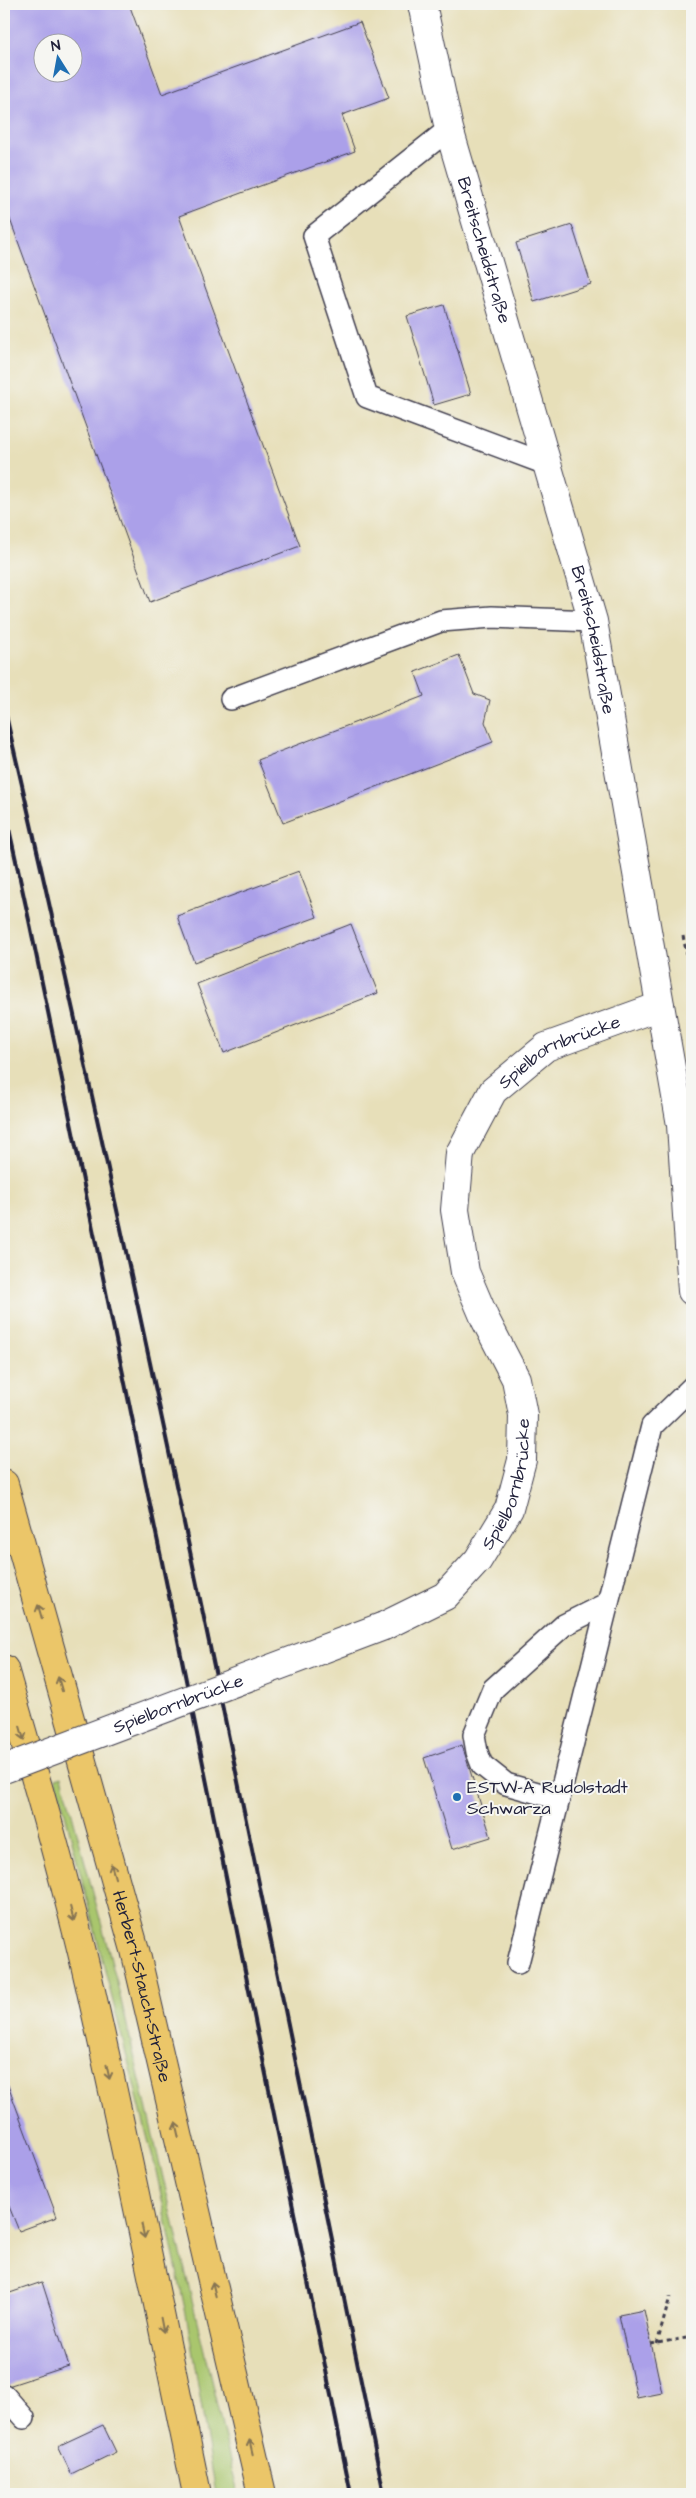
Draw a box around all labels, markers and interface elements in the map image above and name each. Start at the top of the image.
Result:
north arrow [32,32,82,82]
text: N [49,36,62,57]
street label: Breitscheidstraße [451,174,517,327]
street label: Breitscheidstraße [564,563,621,716]
street label: Spielbornbrücke [493,1009,624,1095]
street label: Spielbornbrücke [475,1418,536,1554]
one-way arrow [34,1604,44,1620]
street label: Spielbornbrücke [110,1668,247,1740]
one-way arrow [55,1677,65,1693]
one-way arrow [18,1724,28,1740]
place label: ESTW-A Rudolstadt Schwarza [467,1775,629,1821]
marker: ESTW-A Rudolstadt Schwarza [451,1791,463,1803]
one-way arrow [107,1863,117,1879]
street label: Herbert-Stauch-Straße [106,1888,178,2085]
one-way arrow [67,1905,77,1921]
one-way arrow [104,2064,113,2080]
one-way arrow [172,2123,181,2139]
one-way arrow [139,2223,148,2239]
one-way arrow [209,2281,218,2297]
one-way arrow [158,2316,168,2332]
one-way arrow [246,2439,255,2455]

